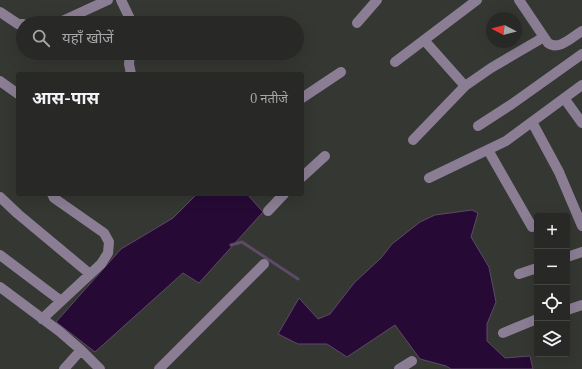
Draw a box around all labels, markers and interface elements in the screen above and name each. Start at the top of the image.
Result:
north arrow [486,12,522,48]
search box [16,16,304,60]
icon: search [30,27,52,49]
text: यहाँ खोजें [62,27,113,47]
text: आस-पास [32,86,99,109]
text: 0 नतीजे [250,89,288,107]
map controls [534,213,570,357]
button: + [534,213,570,249]
button: − [534,249,570,285]
button: locate [534,285,570,321]
button: layers [534,321,570,357]

